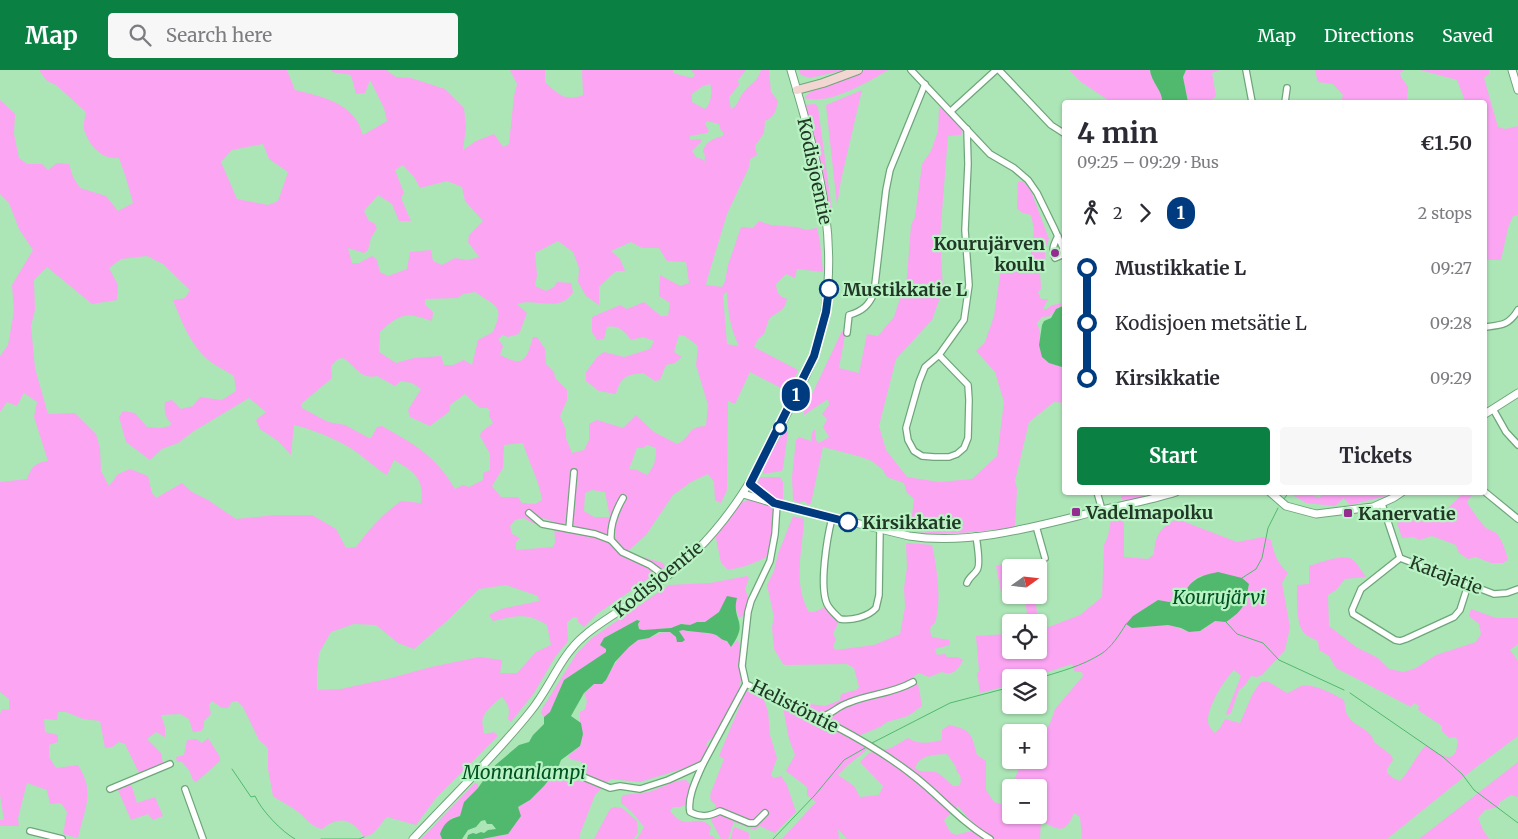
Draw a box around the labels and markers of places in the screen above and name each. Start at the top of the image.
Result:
place label: Kourujärven koulu [933,232,1045,276]
marker: Kourujärven koulu [1049,247,1061,259]
place label: Mustikkatie L [843,278,968,301]
marker: Mustikkatie L [819,279,839,299]
unlabelled marker [773,421,787,435]
place label: Vadelmapolku [1085,501,1213,524]
place label: Kanervatie [1358,502,1456,525]
marker: Vadelmapolku [1070,506,1082,518]
marker: Kanervatie [1342,507,1354,519]
place label: Kirsikkatie [862,511,962,534]
marker: Kirsikkatie [838,512,858,532]

